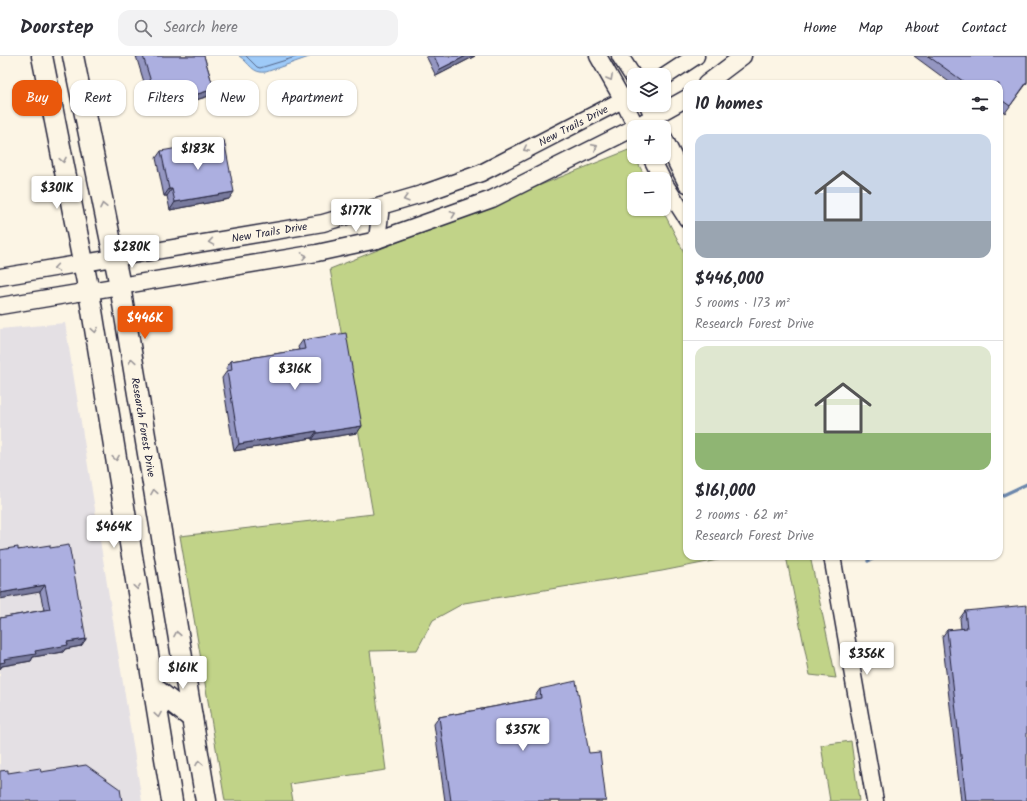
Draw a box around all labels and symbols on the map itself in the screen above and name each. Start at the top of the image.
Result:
one-way arrow [606,74,613,81]
street label: New Trails Drive [536,101,612,152]
pin: $183K [170,137,226,171]
one-way arrow [523,144,531,152]
one-way arrow [591,144,598,152]
one-way arrow [58,157,66,163]
pin: $301K [29,176,85,210]
one-way arrow [403,194,410,202]
pin: $177K [328,199,384,233]
one-way arrow [99,203,107,209]
one-way arrow [450,210,457,218]
street label: New Trails Drive [230,218,309,248]
pin: $280K [104,235,160,269]
one-way arrow [208,237,214,245]
one-way arrow [301,252,307,261]
one-way arrow [52,263,59,271]
pin: $446K [117,306,173,340]
one-way arrow [90,327,99,333]
one-way arrow [128,357,137,364]
pin: $316K [267,357,323,391]
street label: Research Forest Drive [125,376,160,479]
one-way arrow [111,455,120,462]
one-way arrow [150,489,158,495]
pin: $464K [86,515,142,549]
one-way arrow [132,584,141,590]
one-way arrow [174,631,182,637]
pin: $356K [839,642,895,676]
pin: $161K [155,656,211,690]
one-way arrow [153,712,162,718]
pin: $357K [495,718,551,752]
one-way arrow [195,759,204,766]

